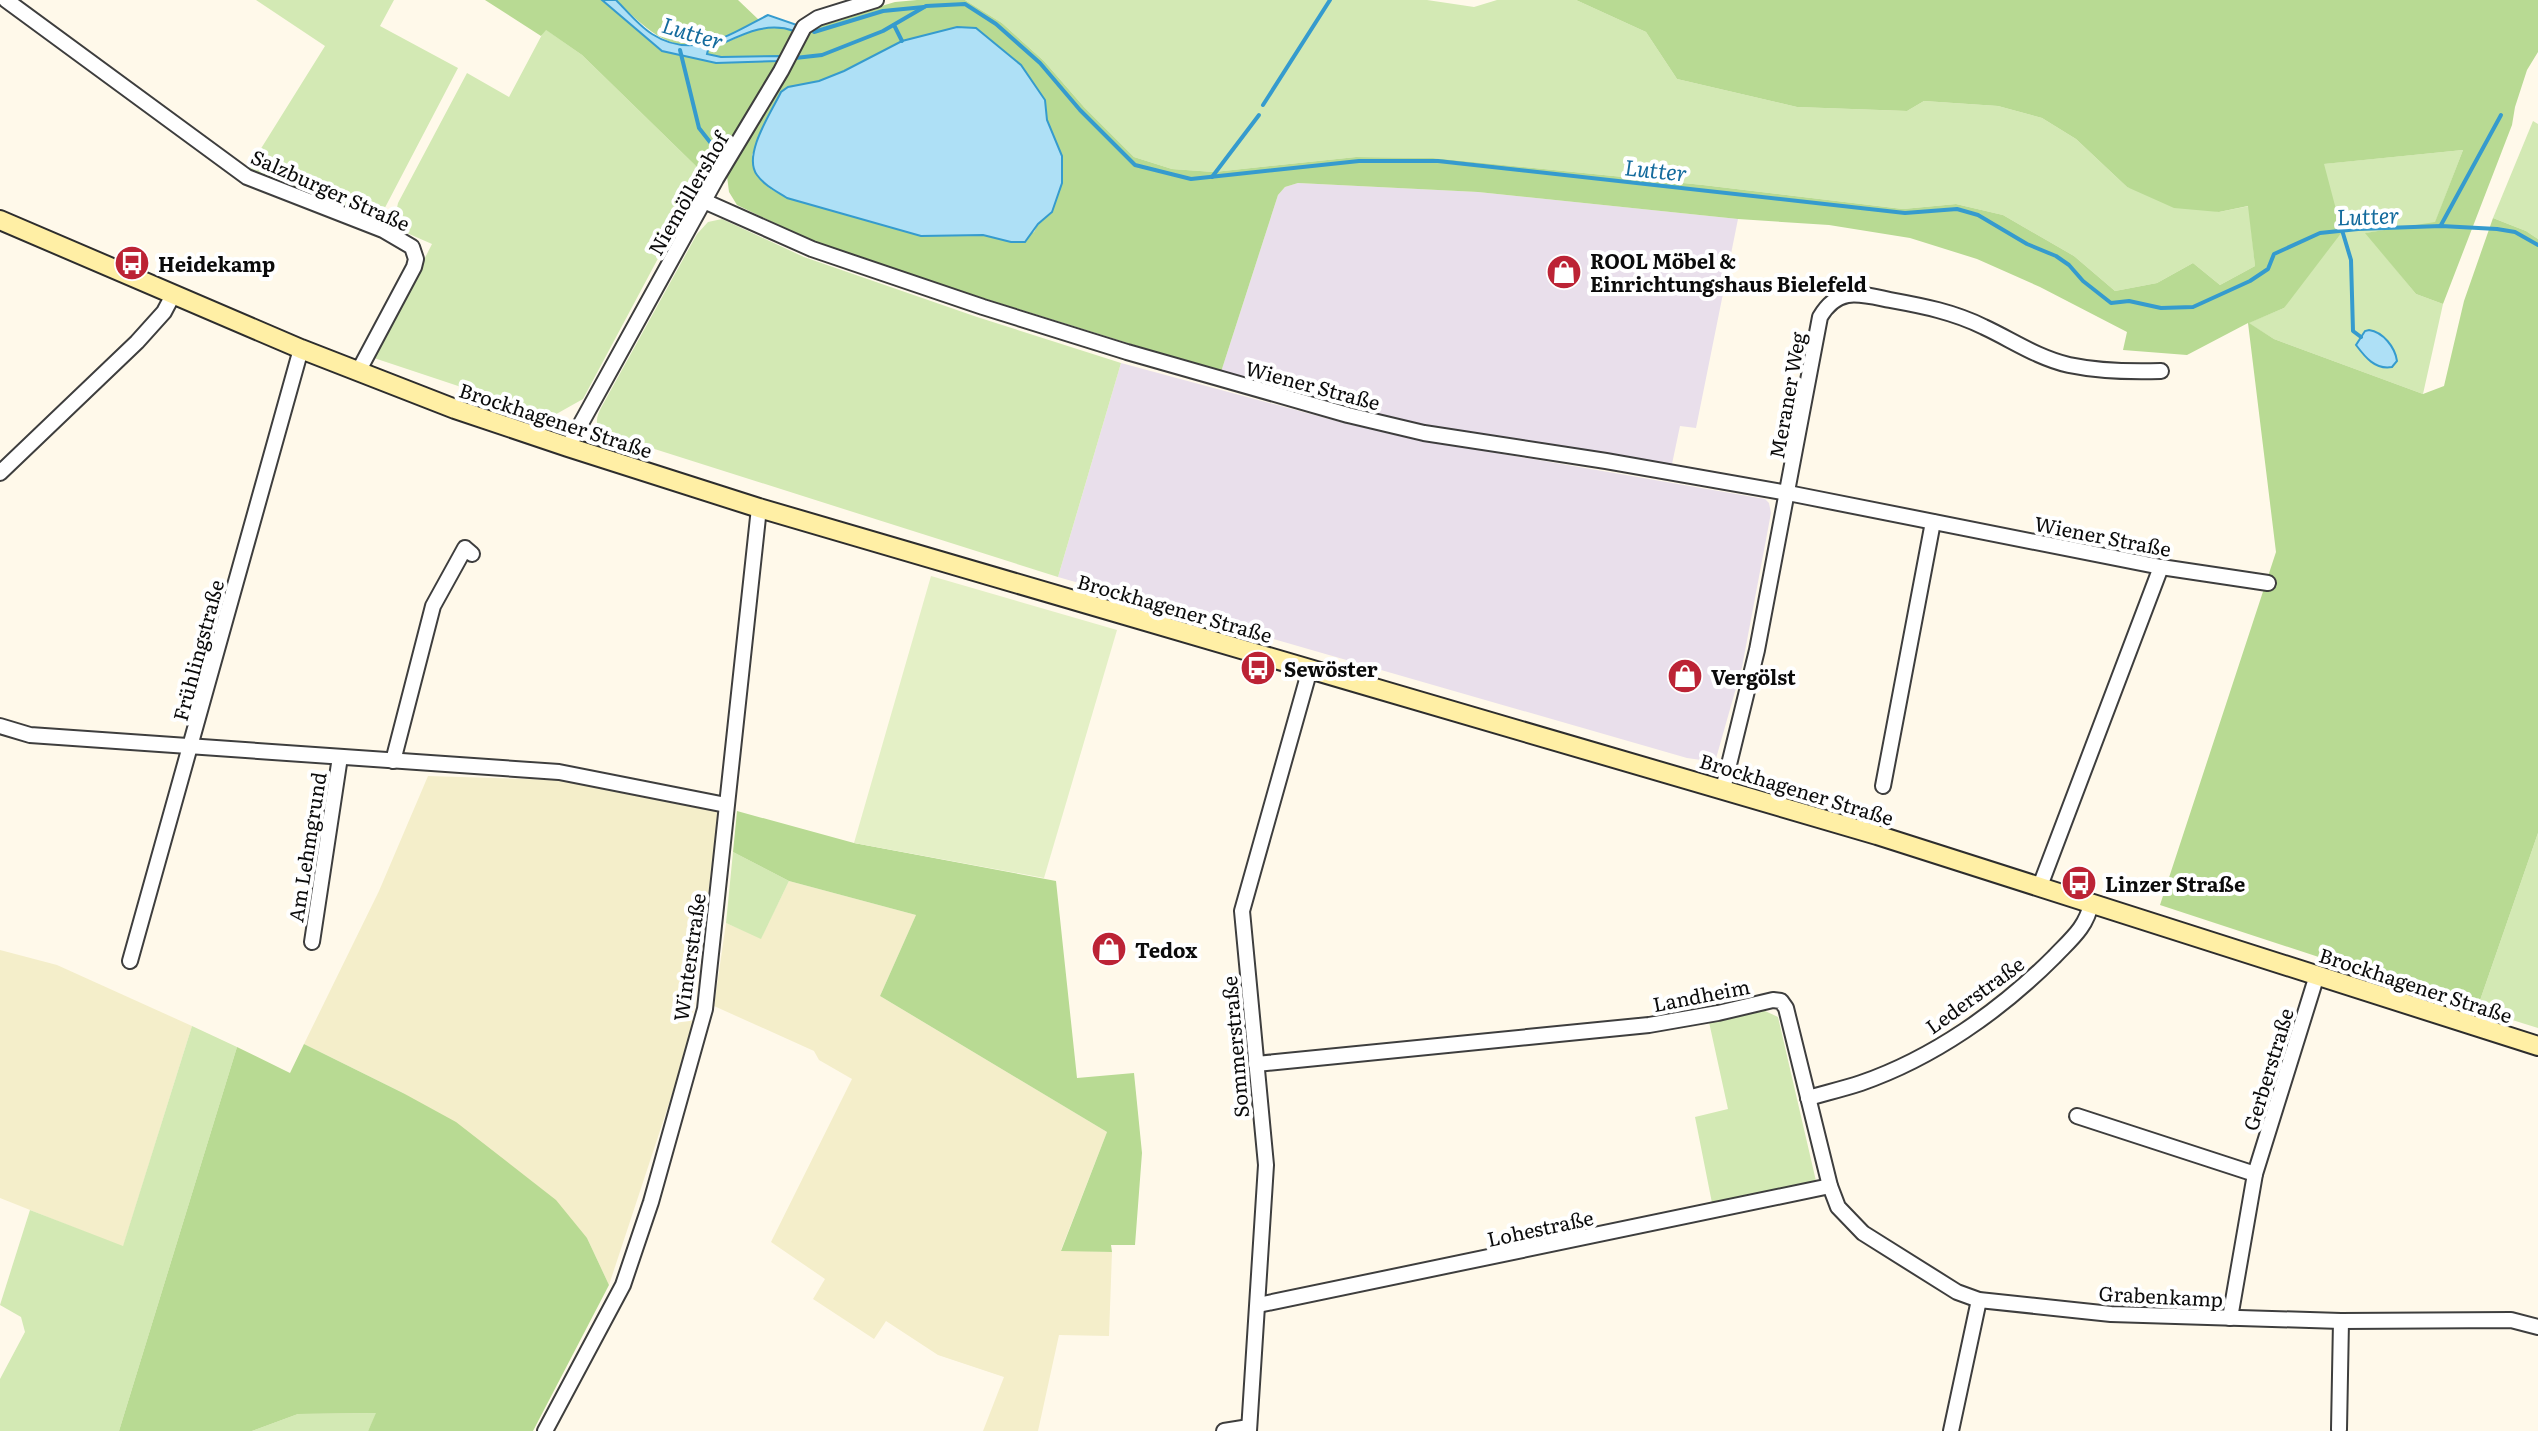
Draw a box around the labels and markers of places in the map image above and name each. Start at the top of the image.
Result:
bus stop icon: Heidekamp [113,244,151,282]
place label: ROOL Möbel & Einrichtungshaus Bielefeld [1590,245,1867,298]
place label: Heidekamp [158,248,275,278]
shop icon: ROOL Möbel & Einrichtungshaus Bielefeld [1545,253,1583,291]
bus stop icon: Sewöster [1239,649,1277,687]
place label: Sewöster [1284,653,1378,683]
shop icon: Vergölst [1666,657,1704,695]
place label: Vergölst [1711,661,1796,691]
bus stop icon: Linzer Straße [2060,864,2098,902]
place label: Linzer Straße [2105,868,2245,898]
shop icon: Tedox [1090,930,1128,968]
place label: Tedox [1135,934,1197,964]

